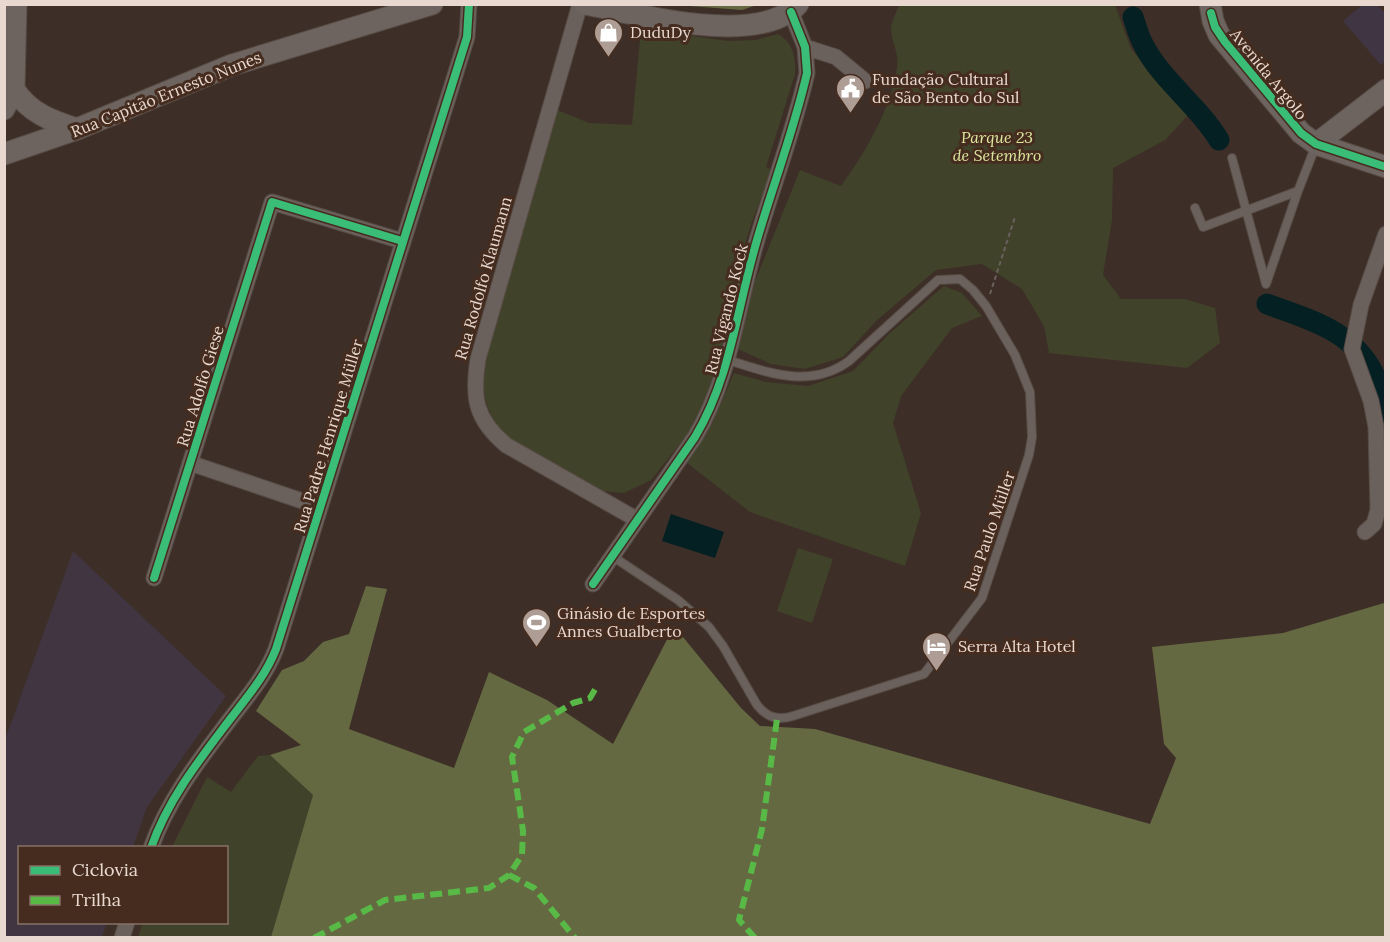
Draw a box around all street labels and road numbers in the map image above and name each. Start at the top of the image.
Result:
street label: Avenida Argolo [1226,24,1312,124]
street label: Rua Capitão Ernesto Nunes [68,47,264,141]
street label: Rua Rodolfo Klaumann [450,194,516,362]
street label: Rua Vigando Kock [700,241,752,376]
street label: Rua Adolfo Giese [172,323,228,449]
street label: Rua Padre Henrique Müller [289,337,367,535]
street label: Rua Paulo Müller [959,468,1019,594]

